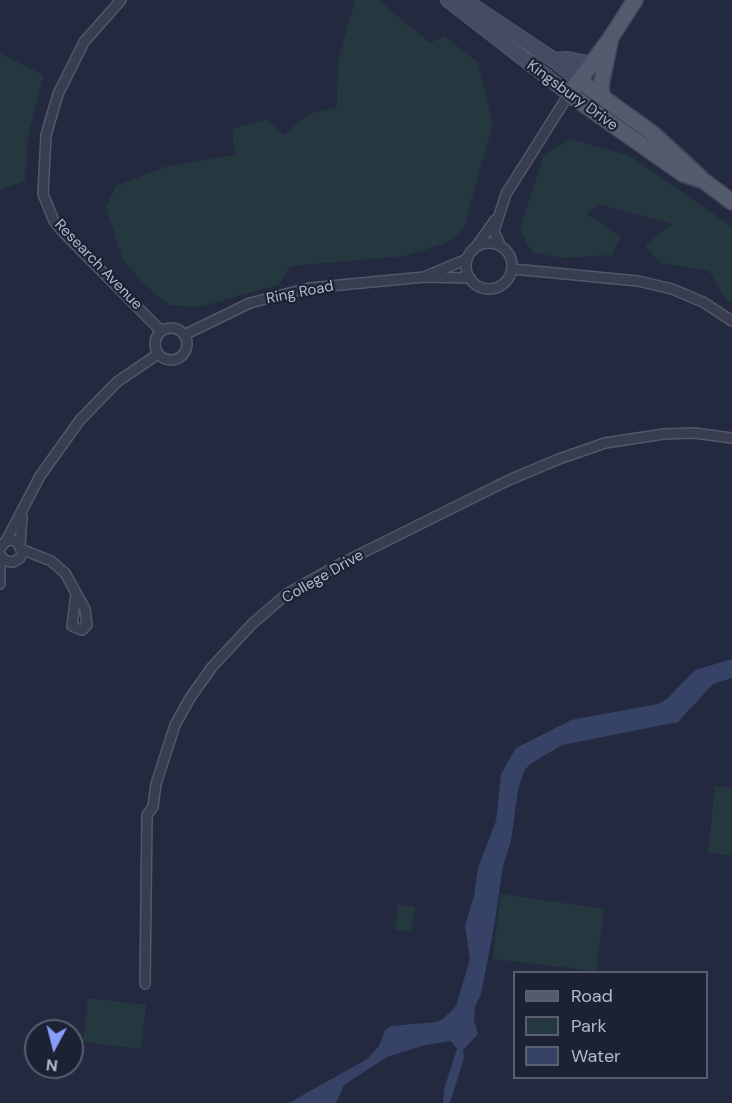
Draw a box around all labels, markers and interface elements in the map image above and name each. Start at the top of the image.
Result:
street label: Kingsbury Drive [523,57,621,135]
street label: Research Avenue [50,216,146,314]
street label: Ring Road [265,278,335,308]
street label: College Drive [279,546,367,608]
legend [513,971,708,1079]
text: Road [571,984,613,1008]
text: Park [571,1014,607,1038]
north arrow [24,1019,84,1079]
text: Water [571,1044,621,1068]
text: N [45,1054,59,1077]

